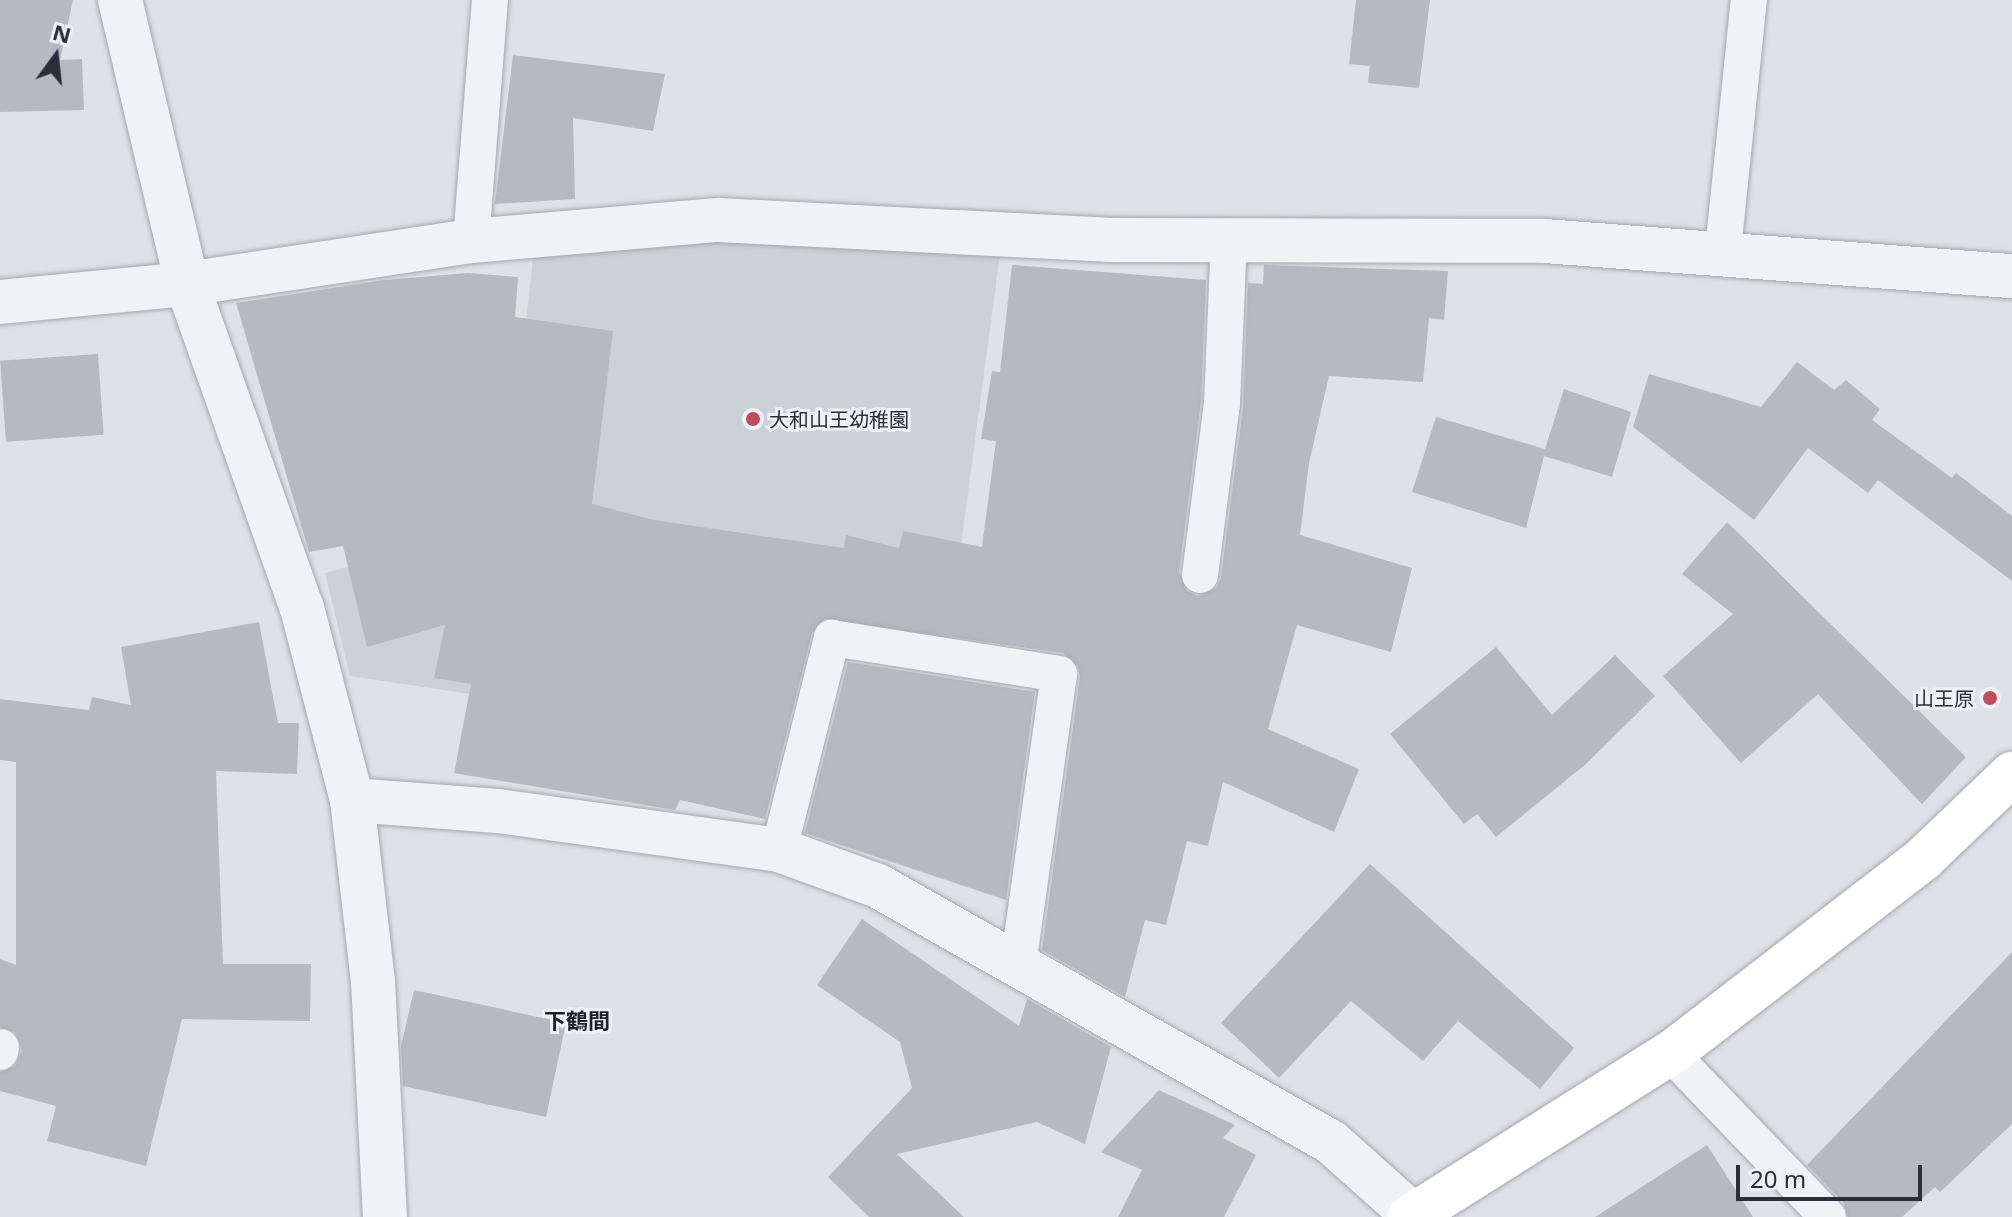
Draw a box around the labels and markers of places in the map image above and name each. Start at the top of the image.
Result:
place label: 大和山王幼稚園 [769,407,909,431]
marker: 大和山王幼稚園 [744,410,762,428]
place label: 山王原 [1914,686,1974,710]
marker: 山王原 [1981,689,1999,707]

